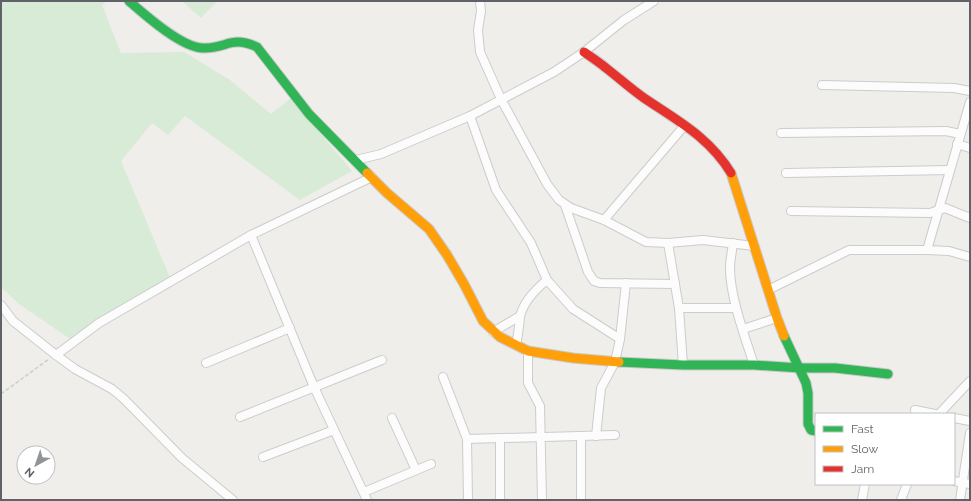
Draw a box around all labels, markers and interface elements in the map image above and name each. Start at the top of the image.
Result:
legend [815,413,955,485]
text: Fast [851,422,874,436]
text: Slow [851,442,878,456]
north arrow [16,445,56,485]
text: Jam [851,462,874,476]
text: N [22,465,37,480]

